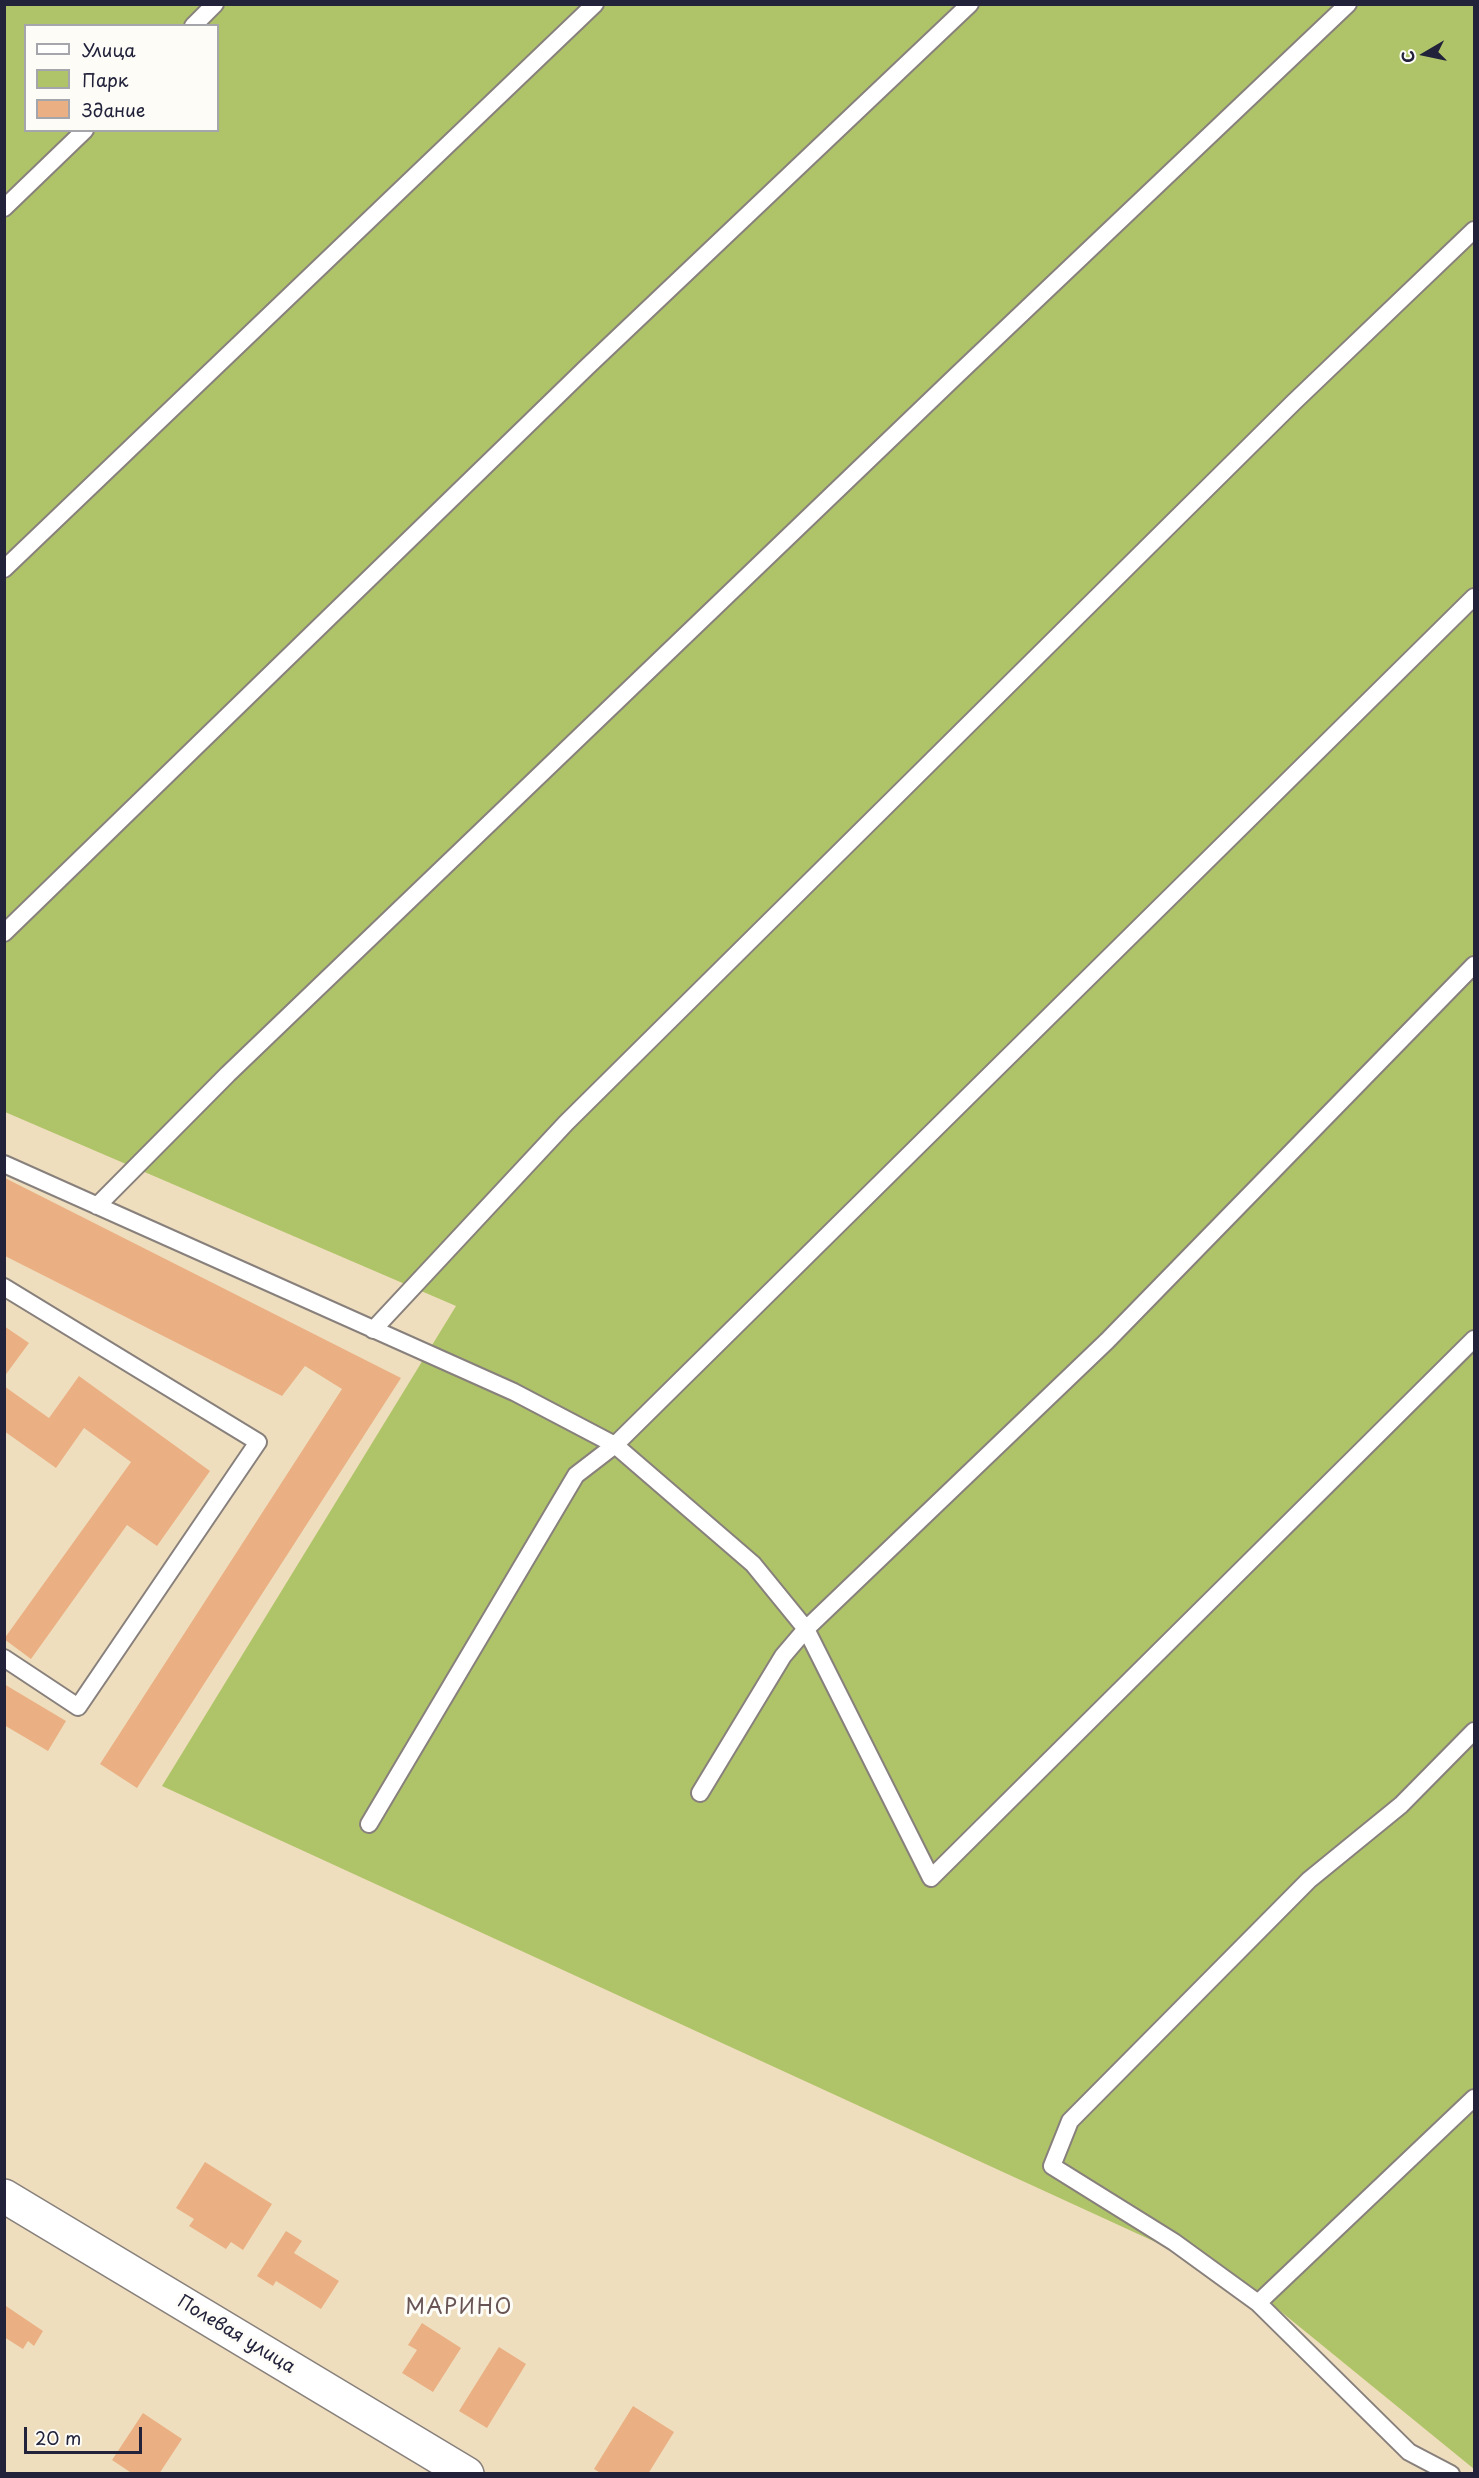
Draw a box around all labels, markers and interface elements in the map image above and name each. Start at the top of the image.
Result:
legend [24,24,219,132]
north arrow [1395,24,1455,84]
text: Улица [82,36,136,63]
text: С [1394,49,1420,65]
text: Парк [82,66,128,93]
text: Здание [82,96,145,123]
street label: Полевая улица [173,2291,299,2379]
district label: МАРИНО [405,2295,513,2321]
scale bar [27,2415,146,2453]
text: 20 m [35,2424,81,2451]

